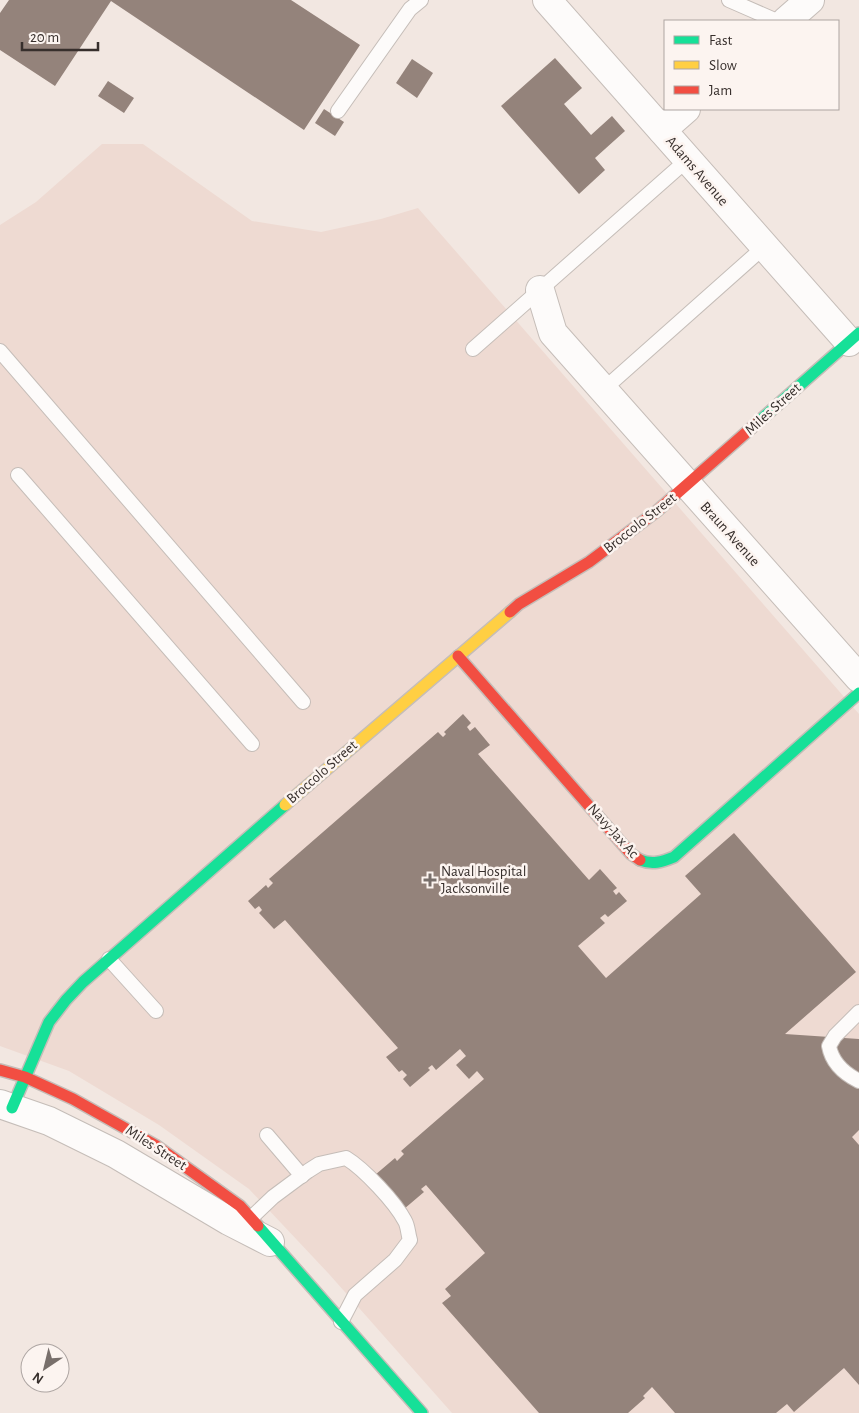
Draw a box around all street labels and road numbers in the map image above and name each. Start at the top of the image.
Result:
street label: Adams Avenue [663,133,731,209]
street label: Miles Street [742,380,804,438]
street label: Broccolo Street [601,490,679,556]
street label: Braun Avenue [697,499,763,569]
street label: Broccolo Street [284,737,360,806]
street label: Navy-Jax Ac [585,801,641,861]
street label: Miles Street [123,1123,189,1173]

